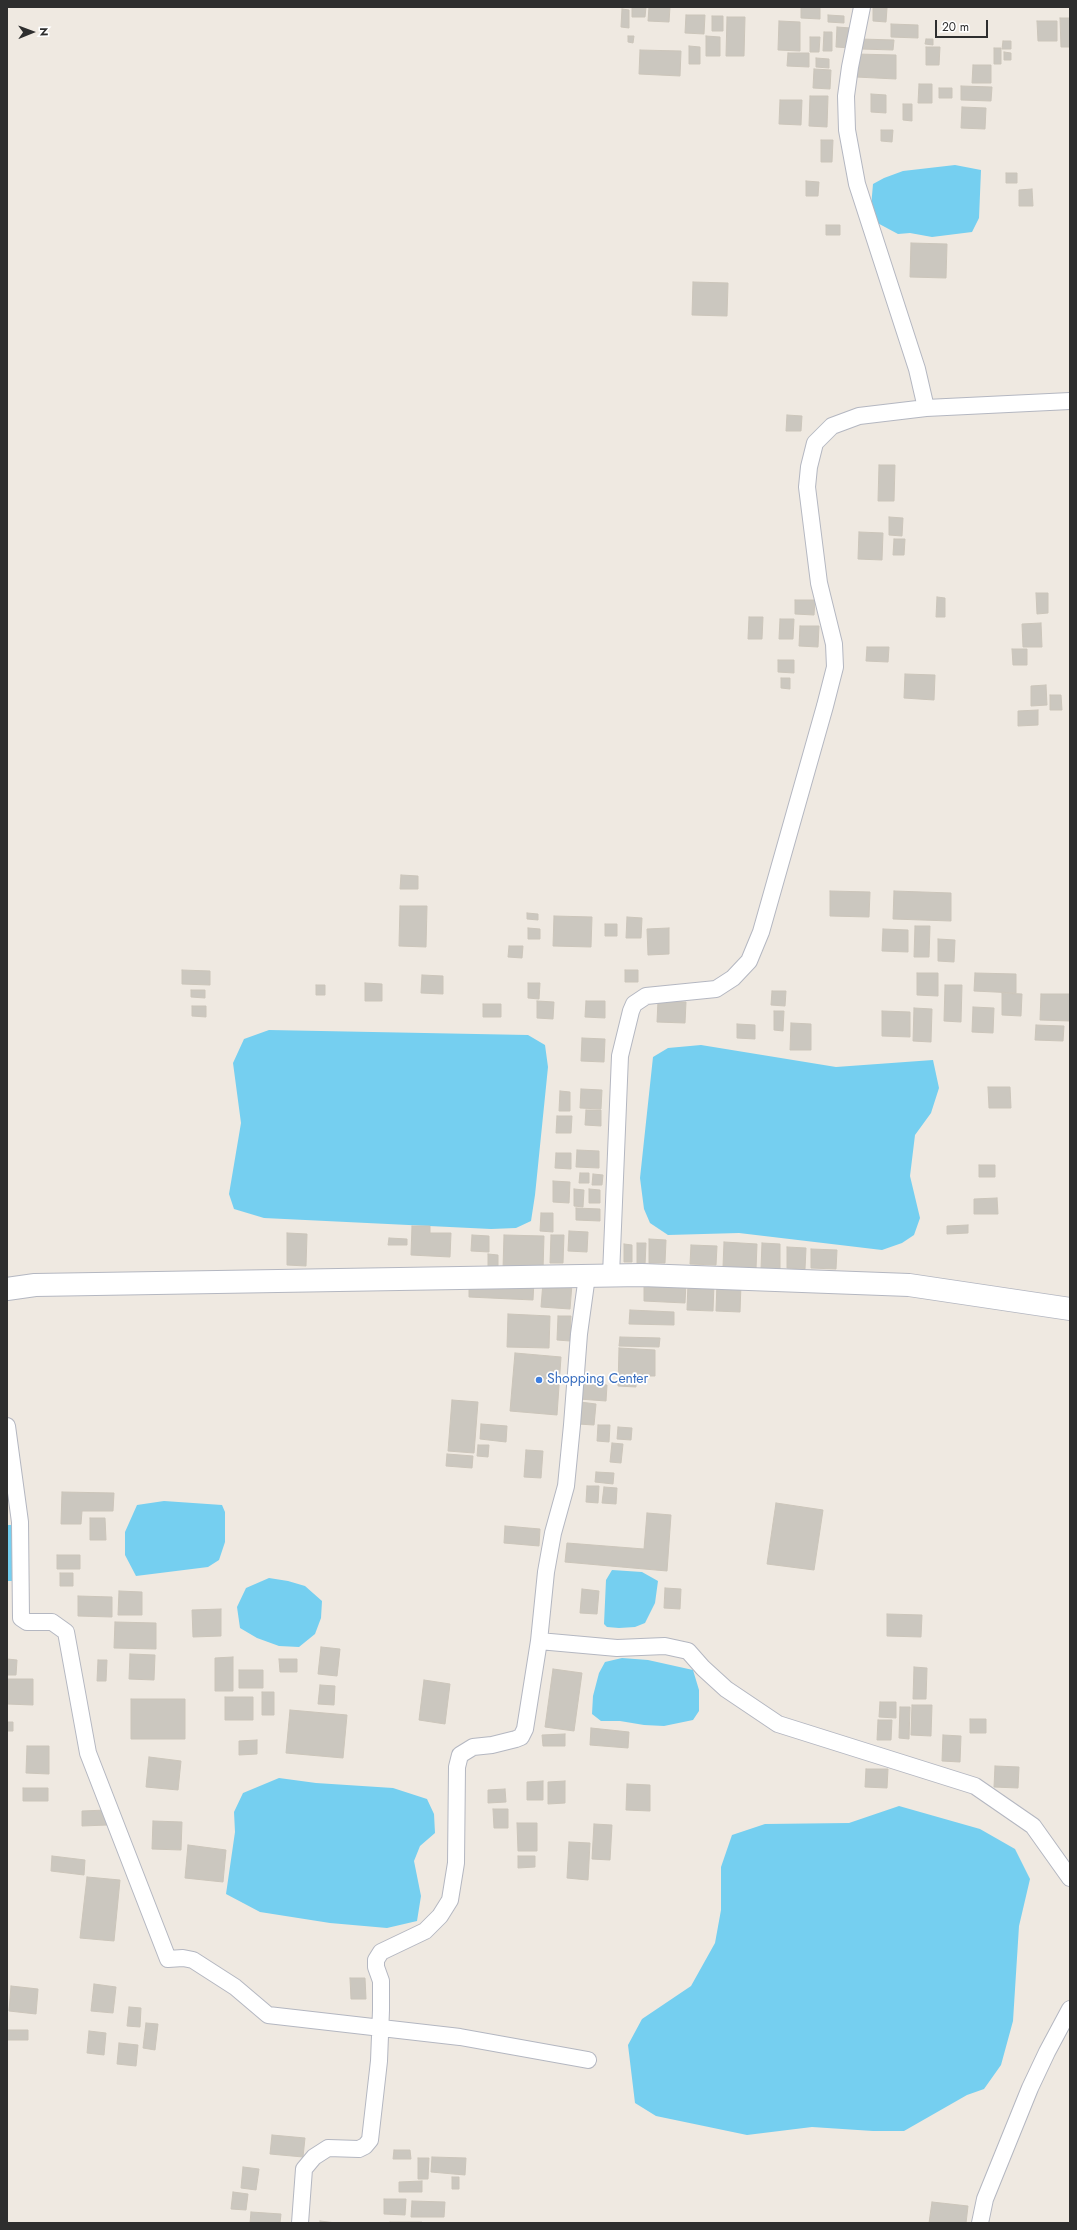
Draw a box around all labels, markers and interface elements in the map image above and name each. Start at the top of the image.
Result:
north arrow [12,12,52,52]
scale bar [937,12,990,38]
text: 20 m [942,18,969,36]
text: N [36,27,52,36]
place label: Shopping Center [547,1372,648,1388]
marker: Shopping Center [534,1375,544,1385]

